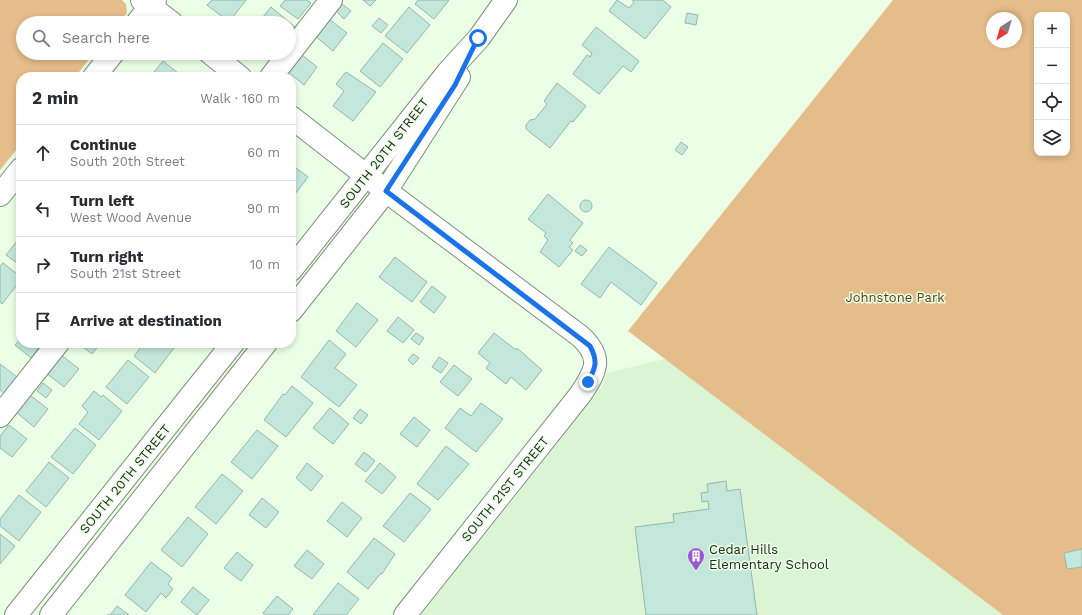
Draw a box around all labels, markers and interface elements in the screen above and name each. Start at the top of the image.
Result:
north arrow [986,12,1022,48]
map controls [1034,12,1070,156]
button: + [1034,12,1070,48]
search box [16,16,296,60]
icon: search [30,27,52,49]
text: Search here [62,29,150,47]
route start [469,29,487,47]
button: − [1034,48,1070,84]
button: locate [1034,84,1070,120]
text: 2 min [32,88,78,108]
text: Walk · 160 m [200,91,280,106]
street label: SOUTH 20TH STREET [336,95,432,211]
button: layers [1034,120,1070,156]
text: Continue [70,136,137,154]
icon: ahead [32,142,54,164]
text: 60 m [247,145,280,160]
text: South 20th Street [70,154,185,169]
text: Turn left [70,192,134,210]
icon: left [32,198,54,220]
text: 90 m [247,201,280,216]
text: West Wood Avenue [70,210,192,225]
text: Turn right [70,248,143,266]
icon: right [32,254,54,276]
text: 10 m [250,257,280,272]
text: South 21st Street [70,266,181,281]
park label: Johnstone Park [845,290,945,305]
icon: arrive [32,310,54,332]
text: Arrive at destination [70,312,222,330]
route end [579,373,597,391]
street label: SOUTH 20TH STREET [77,422,174,536]
street label: SOUTH 21ST STREET [458,433,552,544]
place label: Cedar Hills Elementary School [709,542,829,572]
building icon: Cedar Hills Elementary School [686,546,706,571]

